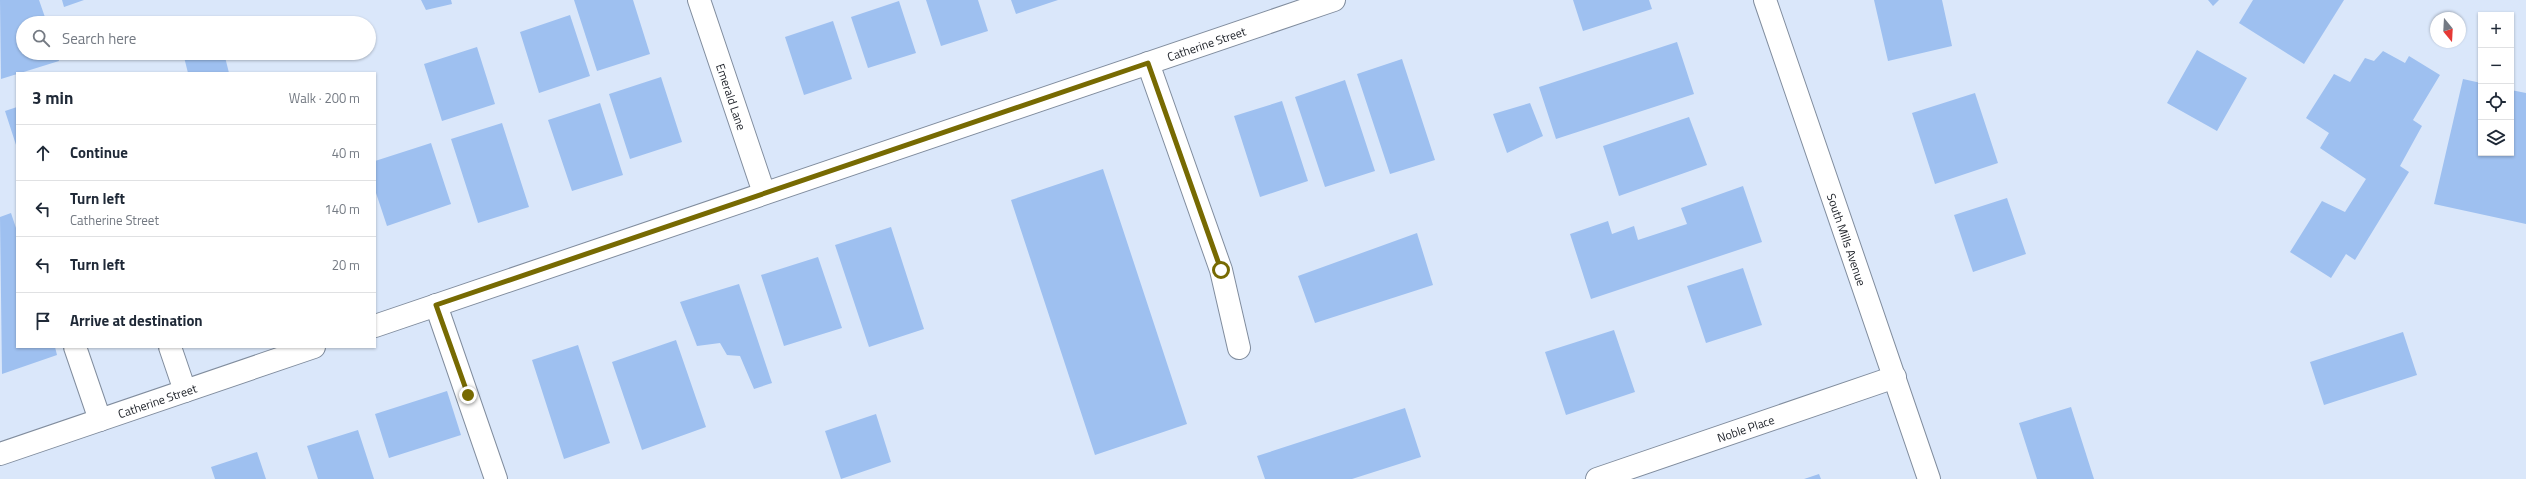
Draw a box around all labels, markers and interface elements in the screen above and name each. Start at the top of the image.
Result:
north arrow [2430,12,2466,48]
map controls [2478,12,2514,156]
button: + [2478,12,2514,48]
search box [16,16,376,60]
street label: Catherine Street [1164,21,1249,66]
icon: search [30,27,52,49]
text: Search here [62,27,136,50]
button: − [2478,48,2514,84]
street label: Emerald Lane [712,61,752,132]
button: locate [2478,84,2514,120]
text: 3 min [32,85,73,111]
text: Walk · 200 m [289,88,360,108]
button: layers [2478,120,2514,156]
text: Continue [70,141,128,164]
icon: ahead [32,142,54,164]
text: 40 m [332,143,360,163]
text: Turn left [70,187,125,210]
street label: South Mills Avenue [1822,191,1872,288]
icon: left [32,198,54,220]
text: 140 m [324,199,360,219]
text: Catherine Street [70,210,159,230]
text: Turn left [70,253,125,276]
icon: left [32,254,54,276]
text: 20 m [332,255,360,275]
route start [1212,261,1230,279]
text: Arrive at destination [70,309,203,332]
icon: arrive [32,310,54,332]
street label: Catherine Street [115,378,200,423]
route end [459,386,477,404]
street label: Noble Place [1714,410,1777,447]

